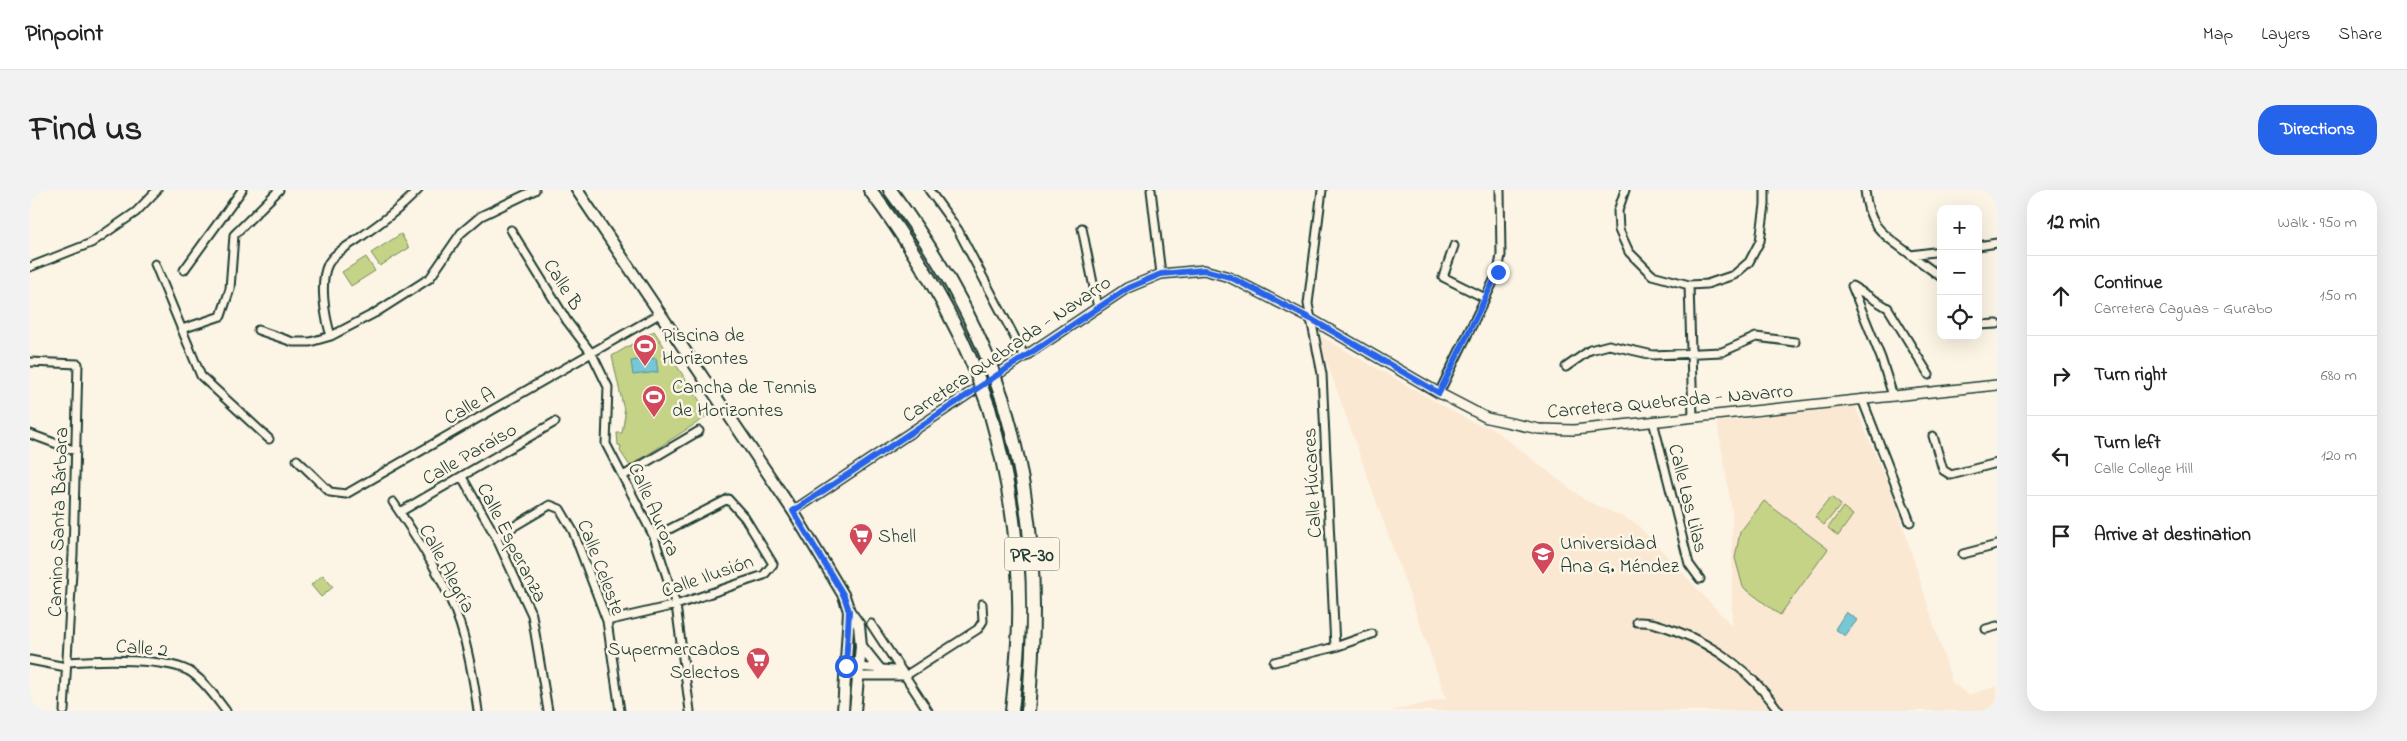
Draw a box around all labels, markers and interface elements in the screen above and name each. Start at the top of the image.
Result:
text: Pinpoint [25,17,103,52]
text: Map [2203,22,2233,48]
text: Layers [2261,22,2311,48]
text: Share [2339,22,2382,48]
text: Find us [30,105,142,156]
button: Directions [2258,105,2377,155]
map controls [1937,205,1982,340]
button: + [1937,205,1982,250]
text: 12 min [2047,208,2100,238]
text: Walk · 950 m [2278,211,2357,235]
button: − [1937,250,1982,295]
street label: Calle B [535,254,589,317]
route end [1487,261,1510,284]
street label: Carretera Quebrada - Navarro [897,269,1118,431]
text: Continue [2094,270,2162,297]
icon: ahead [2047,282,2075,310]
text: 150 m [2319,284,2357,308]
button: locate [1937,295,1982,340]
text: Carretera Caguas - Gurabo [2094,297,2273,321]
place label: Piscina de Horizontes [662,322,748,374]
sports icon: Piscina de Horizontes [632,333,658,367]
icon: right [2047,362,2075,390]
text: Turn right [2094,362,2167,389]
text: 680 m [2321,364,2357,388]
place label: Cancha de Tennis de Horizontes [672,374,817,426]
street label: Carretera Quebrada - Navarro [1546,377,1794,428]
street label: Calle A [439,381,501,433]
sports icon: Cancha de Tennis de Horizontes [641,384,667,418]
street label: Calle Paraíso [418,416,523,494]
street label: Camino Santa Bárbara [42,426,77,618]
street label: Calle Húcares [1296,427,1331,539]
text: Turn left [2094,430,2161,457]
street label: Calle Las Lilas [1659,441,1714,556]
icon: left [2047,442,2075,470]
text: 120 m [2321,444,2357,468]
text: Calle College Hill [2094,457,2193,481]
street label: Calle Aurora [619,459,686,561]
street label: Calle Esperanza [468,478,553,608]
street label: Calle Celeste [568,516,631,620]
street label: Calle Alegría [409,520,481,619]
supermarket icon: Shell [848,522,874,556]
icon: arrive [2047,522,2075,550]
text: Arrive at destination [2094,522,2251,549]
place label: Shell [878,523,916,552]
place label: Universidad Ana G. Méndez [1560,530,1680,582]
road number: PR-30 [1004,538,1060,570]
school or university icon: Universidad Ana G. Méndez [1530,541,1556,575]
street label: Calle Ilusión [658,548,758,607]
street label: Calle 2 [114,633,169,666]
place label: Supermercados Selectos [608,636,740,688]
supermarket icon: Supermercados Selectos [745,646,771,680]
route start [835,655,858,678]

